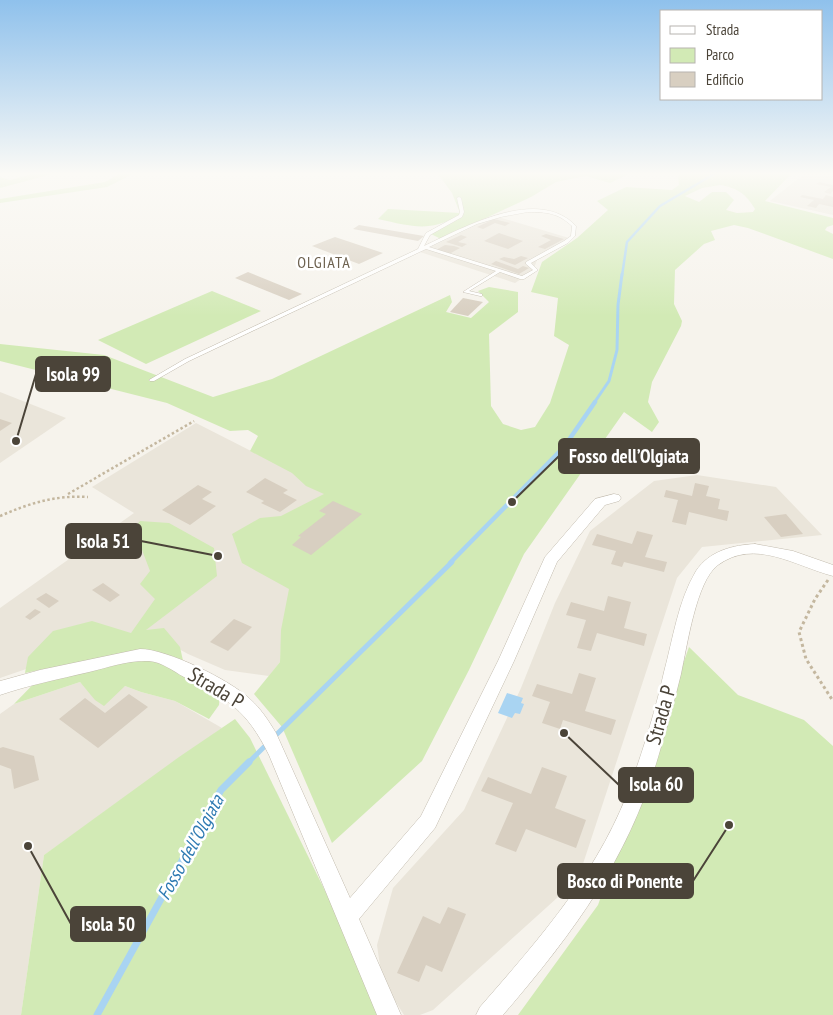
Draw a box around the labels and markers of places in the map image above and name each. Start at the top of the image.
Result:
callout: Isola 99 [36,357,110,391]
callout: Fosso dell’Olgiata [559,439,699,473]
callout: Isola 51 [66,524,141,558]
callout: Isola 60 [619,768,693,802]
callout: Bosco di Ponente [558,864,693,898]
callout: Isola 50 [71,907,145,941]

